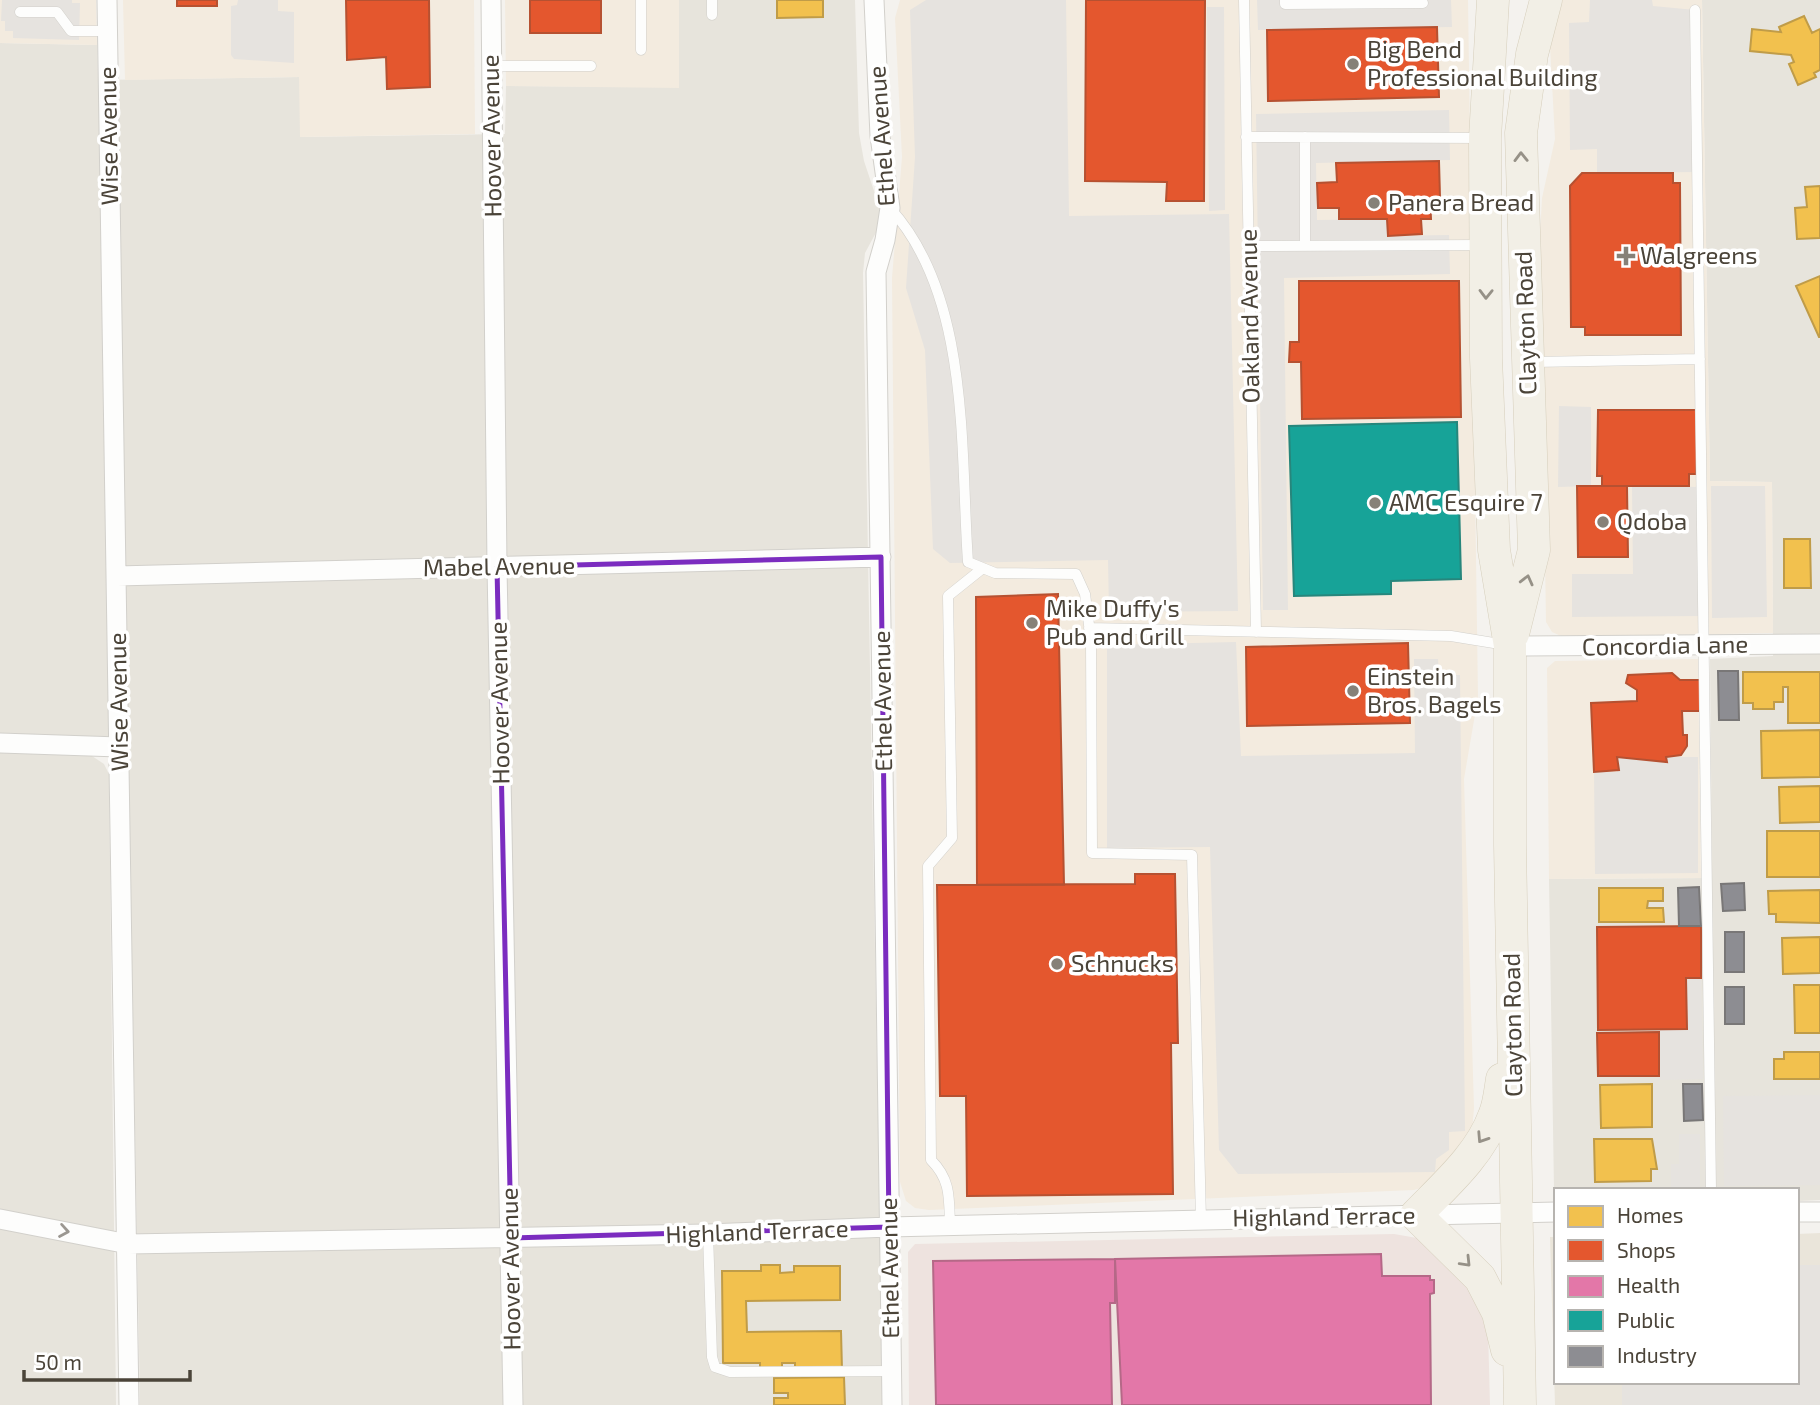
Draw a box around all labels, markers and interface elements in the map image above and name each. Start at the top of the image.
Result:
place label: Big Bend Professional Building [1367,34,1598,91]
street label: Hoover Avenue [475,54,506,218]
marker: Big Bend Professional Building [1345,56,1361,72]
street label: Ethel Avenue [861,65,900,208]
street label: Wise Avenue [92,66,123,206]
one-way arrow [1513,152,1529,162]
place label: Panera Bread [1388,187,1534,216]
marker: Panera Bread [1366,195,1382,211]
street label: Oakland Avenue [1232,228,1265,404]
place label: Walgreens [1640,240,1757,269]
marker: Walgreens [1618,248,1634,264]
street label: Clayton Road [1507,251,1542,396]
one-way arrow [1478,289,1494,300]
place label: AMC Esquire 7 [1389,487,1543,516]
marker: AMC Esquire 7 [1367,495,1383,511]
place label: Qdoba [1617,506,1687,535]
marker: Qdoba [1595,514,1611,530]
street label: Mabel Avenue [422,550,575,581]
one-way arrow [1519,574,1533,586]
place label: Mike Duffy's Pub and Grill [1046,593,1184,650]
marker: Mike Duffy's Pub and Grill [1024,615,1040,631]
street label: Hoover Avenue [483,621,514,785]
street label: Concordia Lane [1582,629,1748,660]
street label: Ethel Avenue [866,630,897,772]
street label: Wise Avenue [102,632,133,772]
place label: Einstein Bros. Bagels [1367,661,1501,718]
marker: Einstein Bros. Bagels [1345,683,1361,699]
place label: Schnucks [1071,948,1174,977]
street label: Clayton Road [1496,953,1527,1097]
marker: Schnucks [1049,956,1065,972]
one-way arrow [1478,1130,1491,1143]
street label: Hoover Avenue [494,1187,525,1351]
legend [1554,1188,1799,1384]
street label: Ethel Avenue [873,1197,904,1339]
street label: Highland Terrace [1232,1199,1416,1232]
text: Homes [1617,1202,1683,1227]
street label: Highland Terrace [665,1213,849,1248]
one-way arrow [58,1223,70,1238]
text: Shops [1617,1237,1676,1262]
one-way arrow [1457,1253,1470,1266]
text: Health [1617,1272,1680,1297]
text: Public [1617,1307,1675,1332]
scale bar [24,1338,191,1382]
text: Industry [1617,1342,1697,1367]
text: 50 m [35,1349,82,1374]

